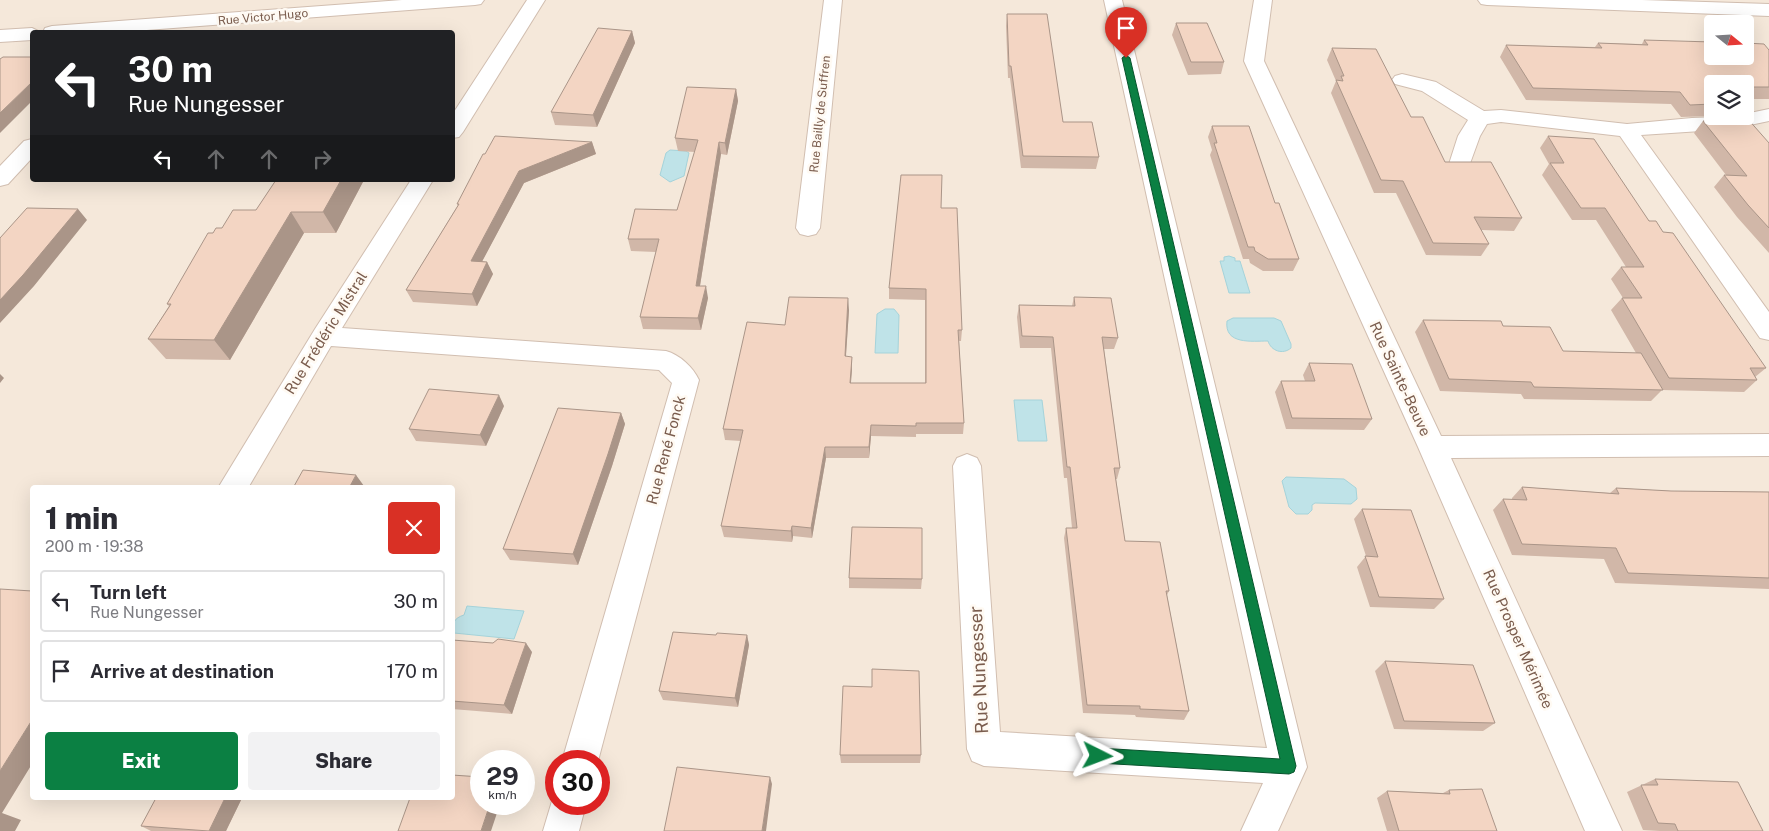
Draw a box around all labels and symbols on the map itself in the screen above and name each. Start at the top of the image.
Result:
street label: Rue Victor Hugo [217,6,309,28]
pin [1105,7,1147,58]
north arrow [1704,15,1754,65]
street label: Rue Bailly de Suffren [807,55,833,173]
street label: Rue Frédéric Mistral [281,268,370,397]
street label: Rue Sainte-Beuve [1366,319,1434,439]
street label: Rue René Fonck [643,393,688,506]
street label: Rue Prosper Mérimée [1480,567,1557,711]
street label: Rue Nungesser [965,606,992,734]
position arrow [1071,729,1123,781]
speed limit sign: 30 [545,750,610,815]

